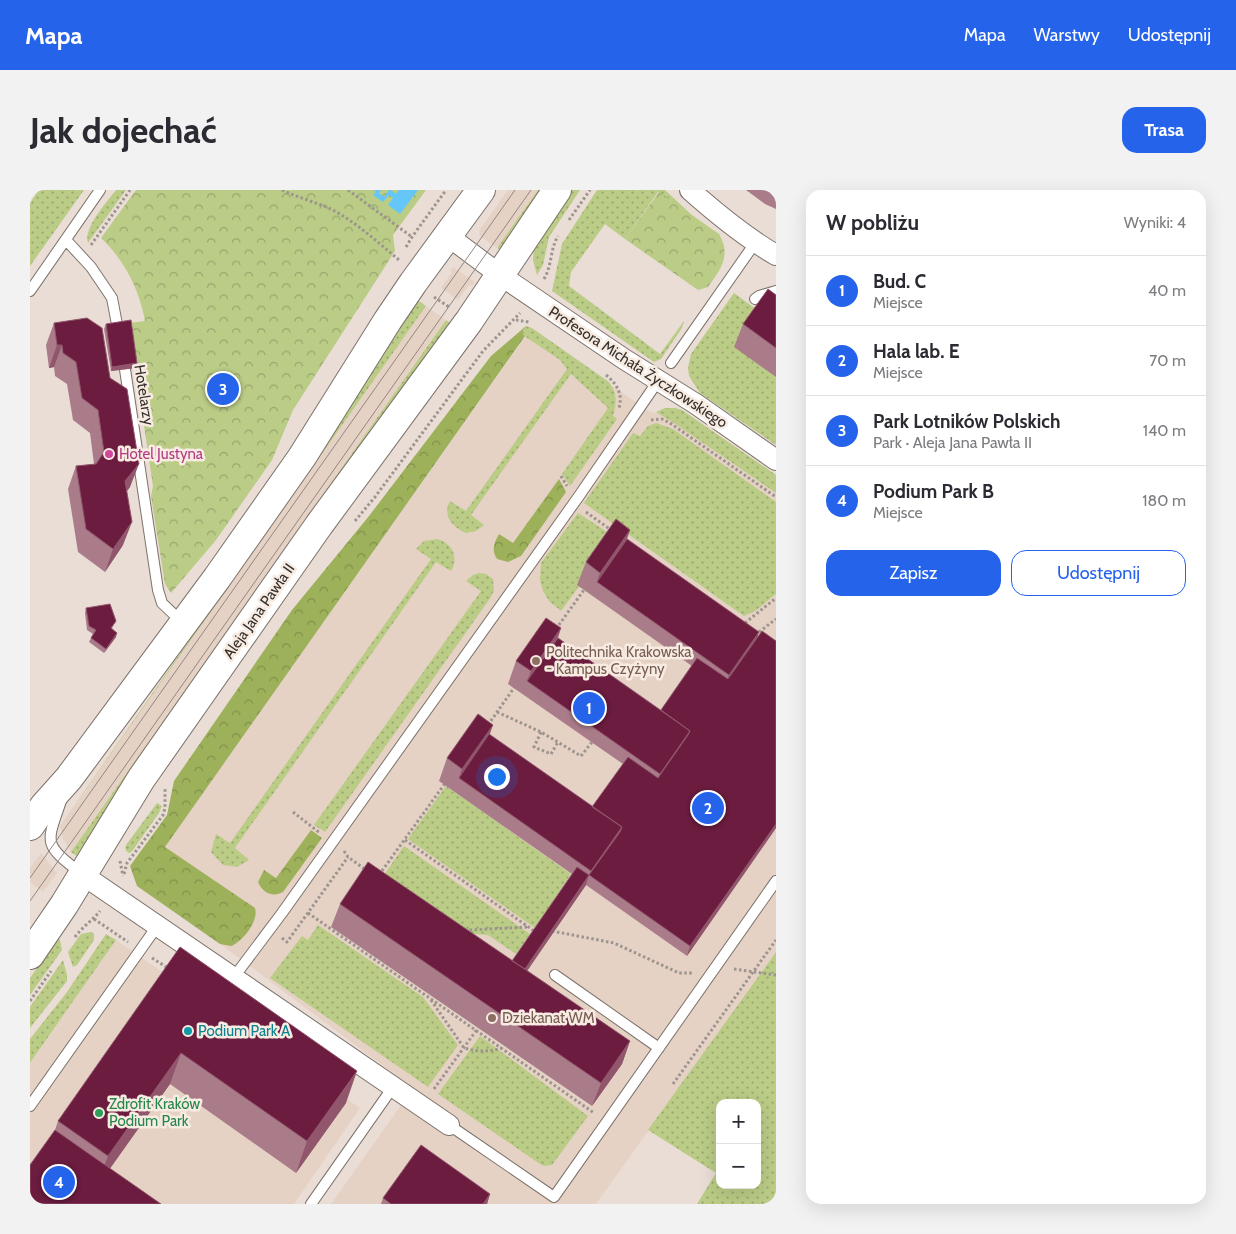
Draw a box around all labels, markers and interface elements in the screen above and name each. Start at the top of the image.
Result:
text: Mapa [25,21,82,50]
text: Mapa [964,24,1006,46]
text: Warstwy [1034,24,1100,46]
text: Udostępnij [1128,24,1211,46]
button: Trasa [1122,107,1206,153]
text: Jak dojechać [30,109,217,152]
text: W pobliżu [826,210,919,235]
text: Wyniki: 4 [1124,213,1186,232]
text: Bud. C [873,270,926,293]
text: 1 [839,281,845,300]
text: 40 m [1148,281,1186,300]
text: Miejsce [873,293,923,312]
street label: Profesora Michała Życzkowskiego [545,302,731,432]
text: Hala lab. E [873,340,959,363]
text: 2 [838,351,846,370]
text: 70 m [1149,351,1186,370]
street label: Hotelarzy [130,363,158,427]
text: Miejsce [873,363,923,382]
pin: 3 [207,370,239,408]
text: Park Lotników Polskich [873,410,1060,433]
text: 3 [838,421,846,440]
text: 140 m [1143,421,1186,440]
text: Park · Aleja Jana Pawła II [873,433,1032,452]
place label: Hotel Justyna [119,445,204,463]
marker: Hotel Justyna [103,448,115,460]
text: Podium Park B [873,480,994,503]
text: 4 [837,491,847,510]
text: 180 m [1142,491,1186,510]
text: Miejsce [873,503,923,522]
button: Zapisz [826,550,1001,596]
button: Udostępnij [1011,550,1186,596]
street label: Aleja Jana Pawła II [220,560,298,662]
place label: Politechnika Krakowska - Kampus Czyżyny [546,643,692,678]
marker: Politechnika Krakowska - Kampus Czyżyny [530,655,542,667]
pin: 1 [573,689,605,727]
your location [484,764,510,790]
pin: 2 [692,789,724,827]
place label: Dziekanat WM [502,1009,595,1027]
marker: Dziekanat WM [486,1012,498,1024]
place label: Podium Park A [198,1022,291,1040]
marker: Podium Park A [182,1025,194,1037]
place label: Zdrofit Kraków Podium Park [109,1095,200,1130]
map controls [716,1099,761,1189]
button: + [716,1099,761,1144]
marker: Zdrofit Kraków Podium Park [93,1107,105,1119]
button: − [716,1144,761,1189]
pin: 4 [43,1163,75,1201]

